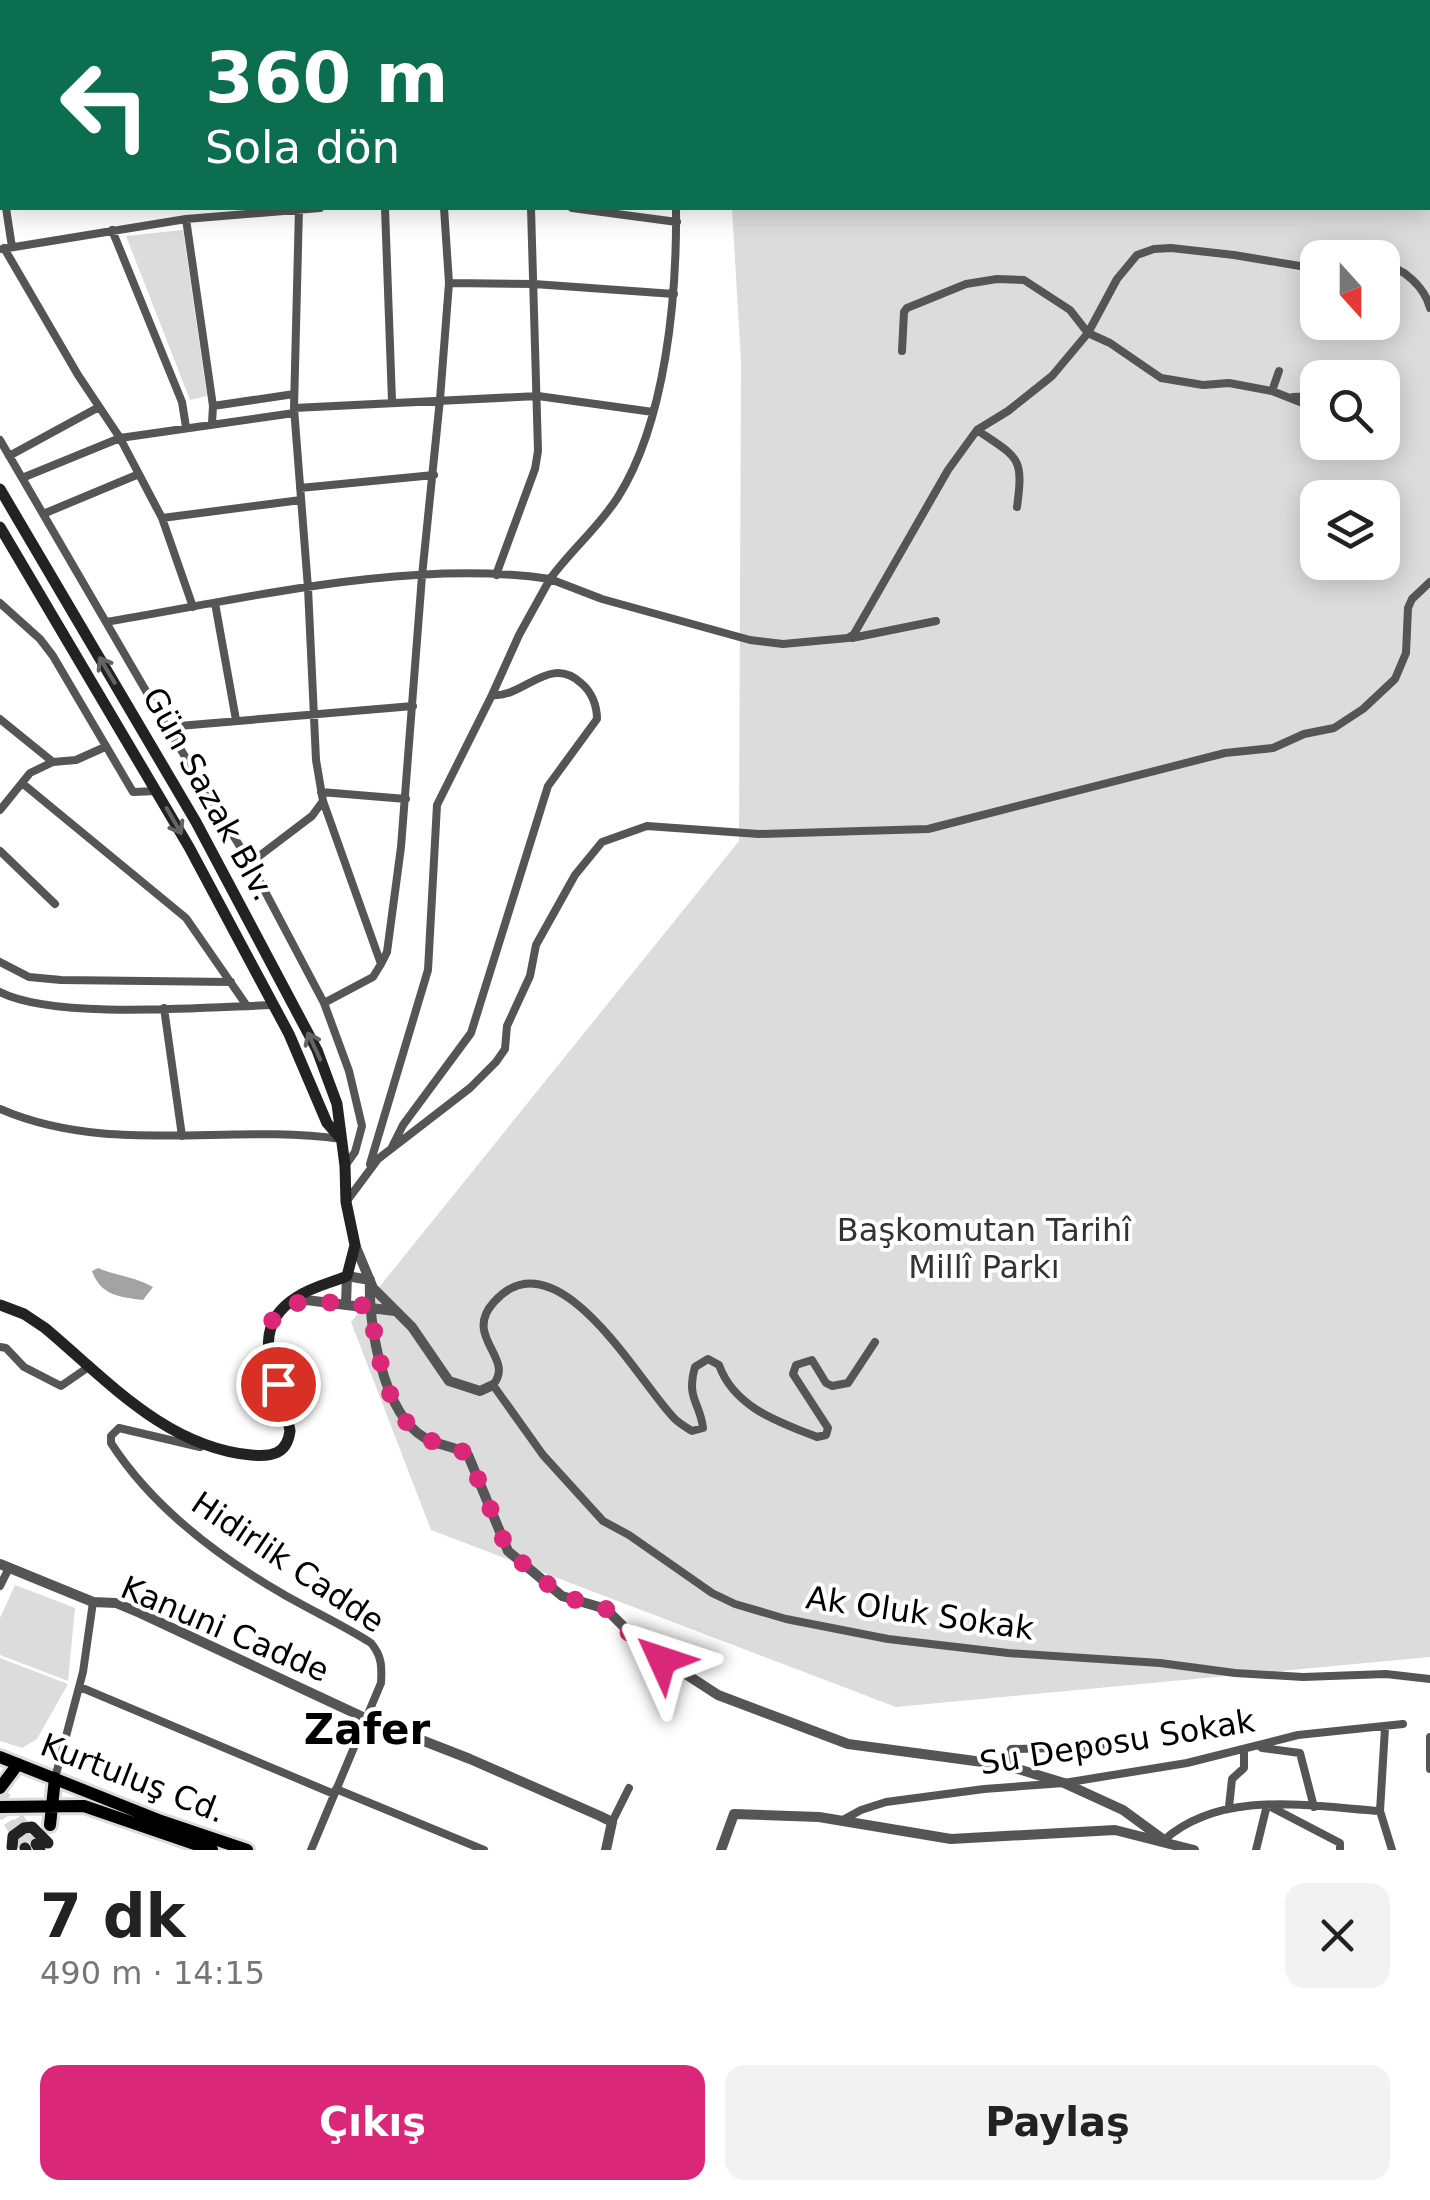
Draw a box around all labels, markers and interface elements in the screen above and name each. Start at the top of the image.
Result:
text: 360 m [205,37,448,119]
icon: left [40,40,170,170]
text: Sola dön [205,121,400,174]
north arrow [1300,240,1400,340]
map controls [1300,240,1400,580]
button: search [1300,360,1400,460]
button: layers [1300,480,1400,580]
one-way arrow [97,656,117,685]
street label: Gün Sazak Blv. [135,681,283,907]
one-way arrow [164,806,184,835]
one-way arrow [304,1031,322,1062]
park label: Başkomutan Tarihî Millî Parkı [837,1211,1132,1286]
pin [236,1342,321,1427]
icon: arrive [251,1357,306,1412]
street label: Hidirlik Cadde [184,1484,392,1640]
street label: Kanuni Cadde [115,1568,335,1690]
street label: Ak Oluk Sokak [804,1578,1037,1648]
position arrow [610,1608,714,1712]
street label: Su Deposu Sokak [977,1701,1258,1783]
district label: Zafer [304,1705,430,1754]
street label: Kurtuluş Cd. [35,1725,231,1831]
text: 7 dk [40,1881,186,1951]
button: close [1285,1883,1390,1988]
text: 490 m · 14:15 [40,1954,265,1992]
button: Çıkış [40,2065,705,2180]
button: Paylaş [725,2065,1390,2180]

